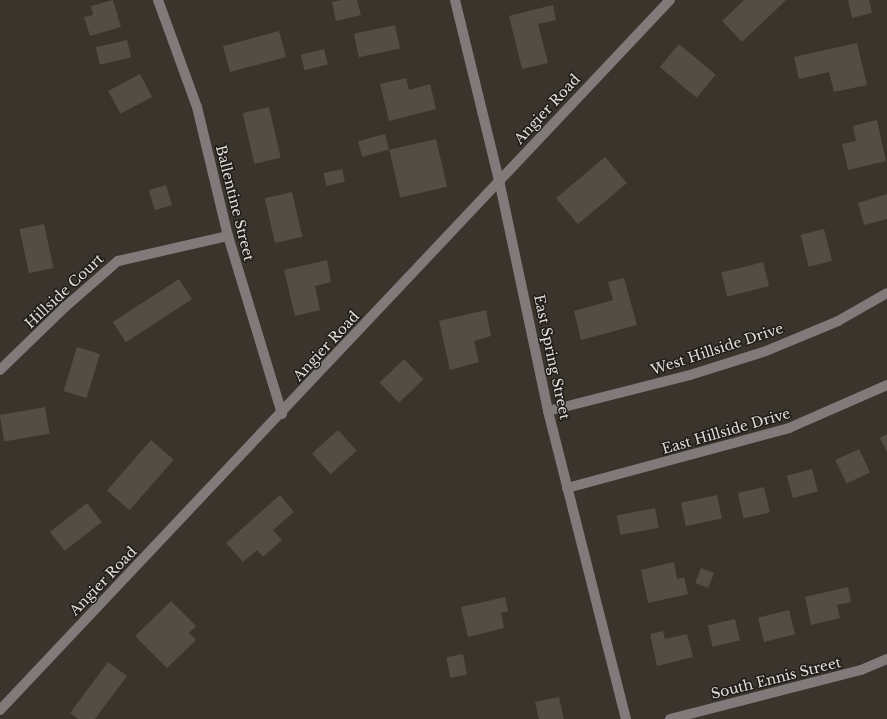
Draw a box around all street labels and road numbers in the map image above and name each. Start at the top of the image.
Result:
street label: Angier Road [510,71,584,147]
street label: Ballentine Street [212,143,258,263]
street label: Hillside Court [21,250,107,332]
street label: East Spring Street [531,293,573,421]
street label: Angier Road [289,308,363,384]
street label: West Hillside Drive [649,320,785,378]
street label: East Hillside Drive [660,405,792,457]
street label: Angier Road [66,543,140,619]
street label: South Ennis Street [709,654,843,702]

